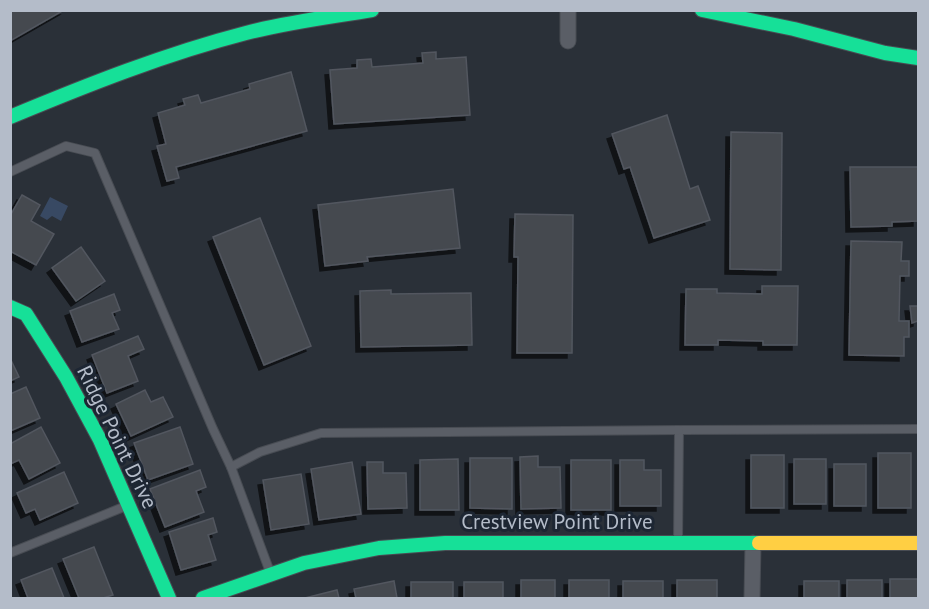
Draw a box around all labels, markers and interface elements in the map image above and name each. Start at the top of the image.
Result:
street label: Ridge Point Drive [71,361,164,513]
street label: Crestview Point Drive [461,508,653,535]

